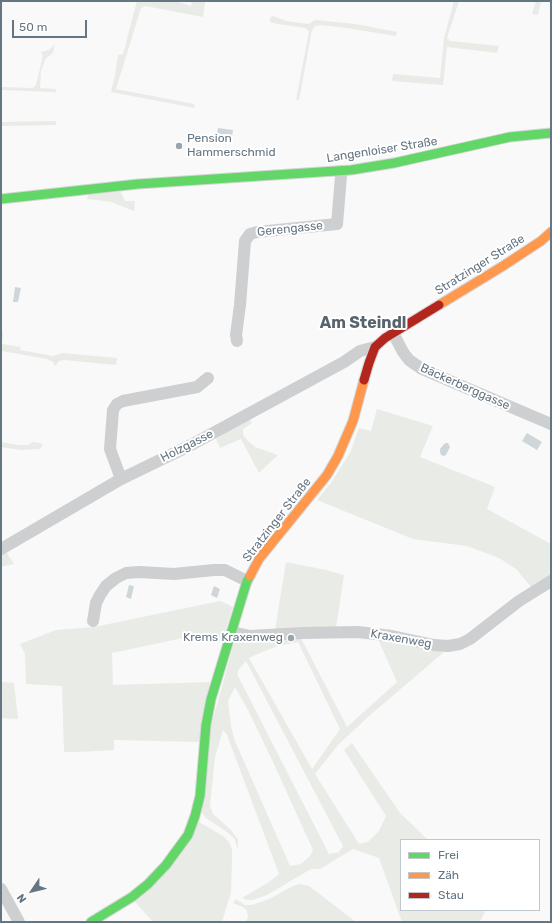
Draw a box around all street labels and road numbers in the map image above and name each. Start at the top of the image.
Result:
street label: Langenloiser Straße [326,134,438,166]
street label: Gerengasse [256,218,324,240]
street label: Stratzinger Straße [433,232,527,298]
street label: Bäckerberggasse [418,361,512,413]
street label: Holzgasse [158,427,216,465]
street label: Stratzinger Straße [240,475,314,565]
street label: Kraxenweg [369,627,433,651]

